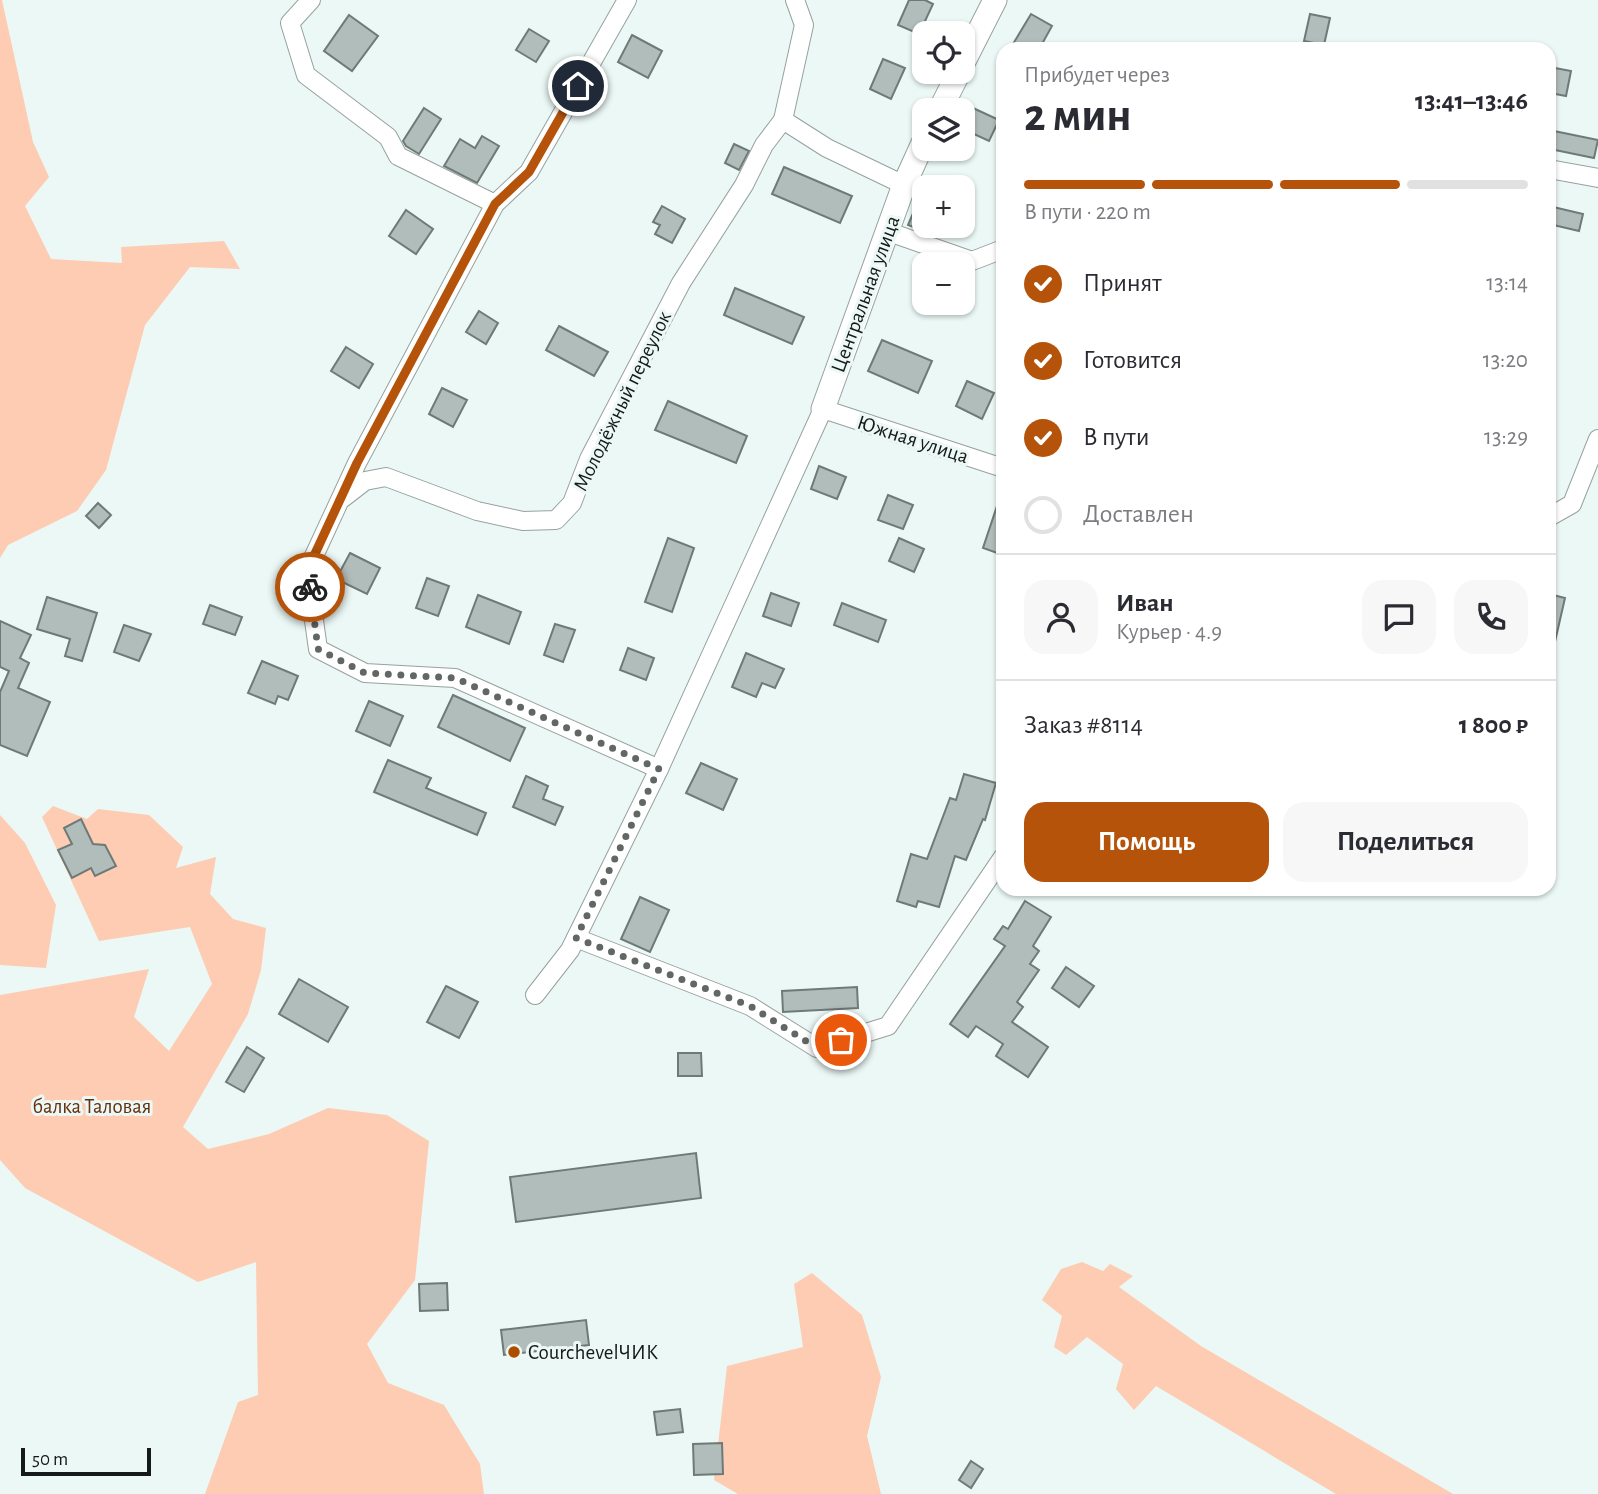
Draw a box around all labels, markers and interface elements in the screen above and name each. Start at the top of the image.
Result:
map controls [912,21,975,315]
button: locate [912,21,975,84]
pin [548,56,608,116]
text: Прибудет через [1024,64,1170,87]
icon: home [559,67,597,105]
text: 13:41–13:46 [1415,88,1528,114]
text: 2 мин [1024,93,1132,139]
button: layers [912,98,975,161]
button: + [912,175,975,238]
text: В пути · 220 m [1024,201,1151,224]
street label: Центральная улица [827,213,904,375]
button: − [912,252,975,315]
icon: check [1024,265,1062,303]
text: Принят [1083,270,1162,296]
text: 13:14 [1486,272,1528,295]
street label: Молодёжный переулок [570,308,675,495]
icon: check [1024,342,1062,380]
text: Готовится [1083,347,1182,373]
text: 13:20 [1483,349,1528,372]
street label: Южная улица [854,412,972,467]
icon: check [1024,419,1062,457]
text: В пути [1083,424,1149,450]
text: 13:29 [1484,426,1528,449]
text: Доставлен [1083,501,1194,527]
courier [275,552,345,622]
icon: bike [291,568,329,606]
button: person [1024,580,1098,654]
button: chat [1362,580,1436,654]
button: phone [1454,580,1528,654]
text: Иван [1116,590,1174,616]
text: Курьер · 4.9 [1116,621,1222,644]
text: Заказ #8114 [1024,712,1143,738]
text: 1 800 ₽ [1459,712,1528,738]
button: Помощь [1024,802,1269,882]
button: Поделиться [1283,802,1528,882]
pin [811,1010,871,1070]
icon: bag [822,1021,860,1059]
park label: балка Таловая [33,1096,151,1117]
place label: CourсhevelЧИК [528,1342,658,1363]
marker: CourсhevelЧИК [506,1344,522,1360]
scale bar [21,1445,150,1477]
text: 50 m [32,1450,68,1469]

